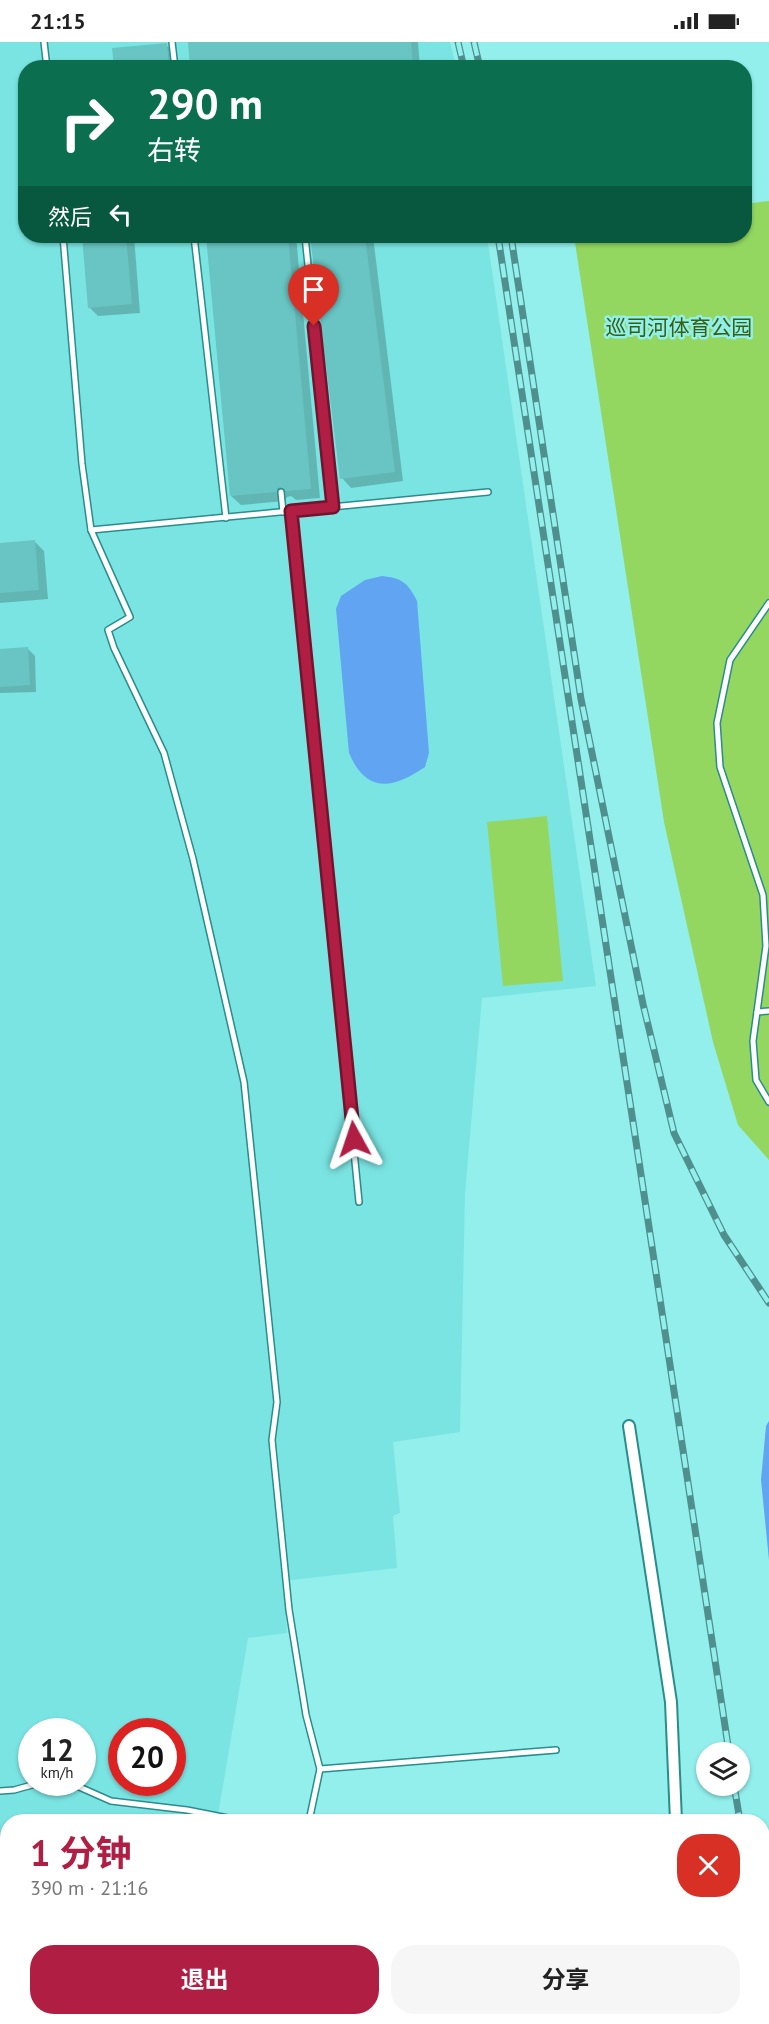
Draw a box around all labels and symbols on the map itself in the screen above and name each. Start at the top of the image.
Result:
pin [288,264,339,326]
park label: 巡司河体育公园 [606,314,753,341]
position arrow [322,1107,386,1171]
speed limit sign: 20 [108,1718,186,1796]

